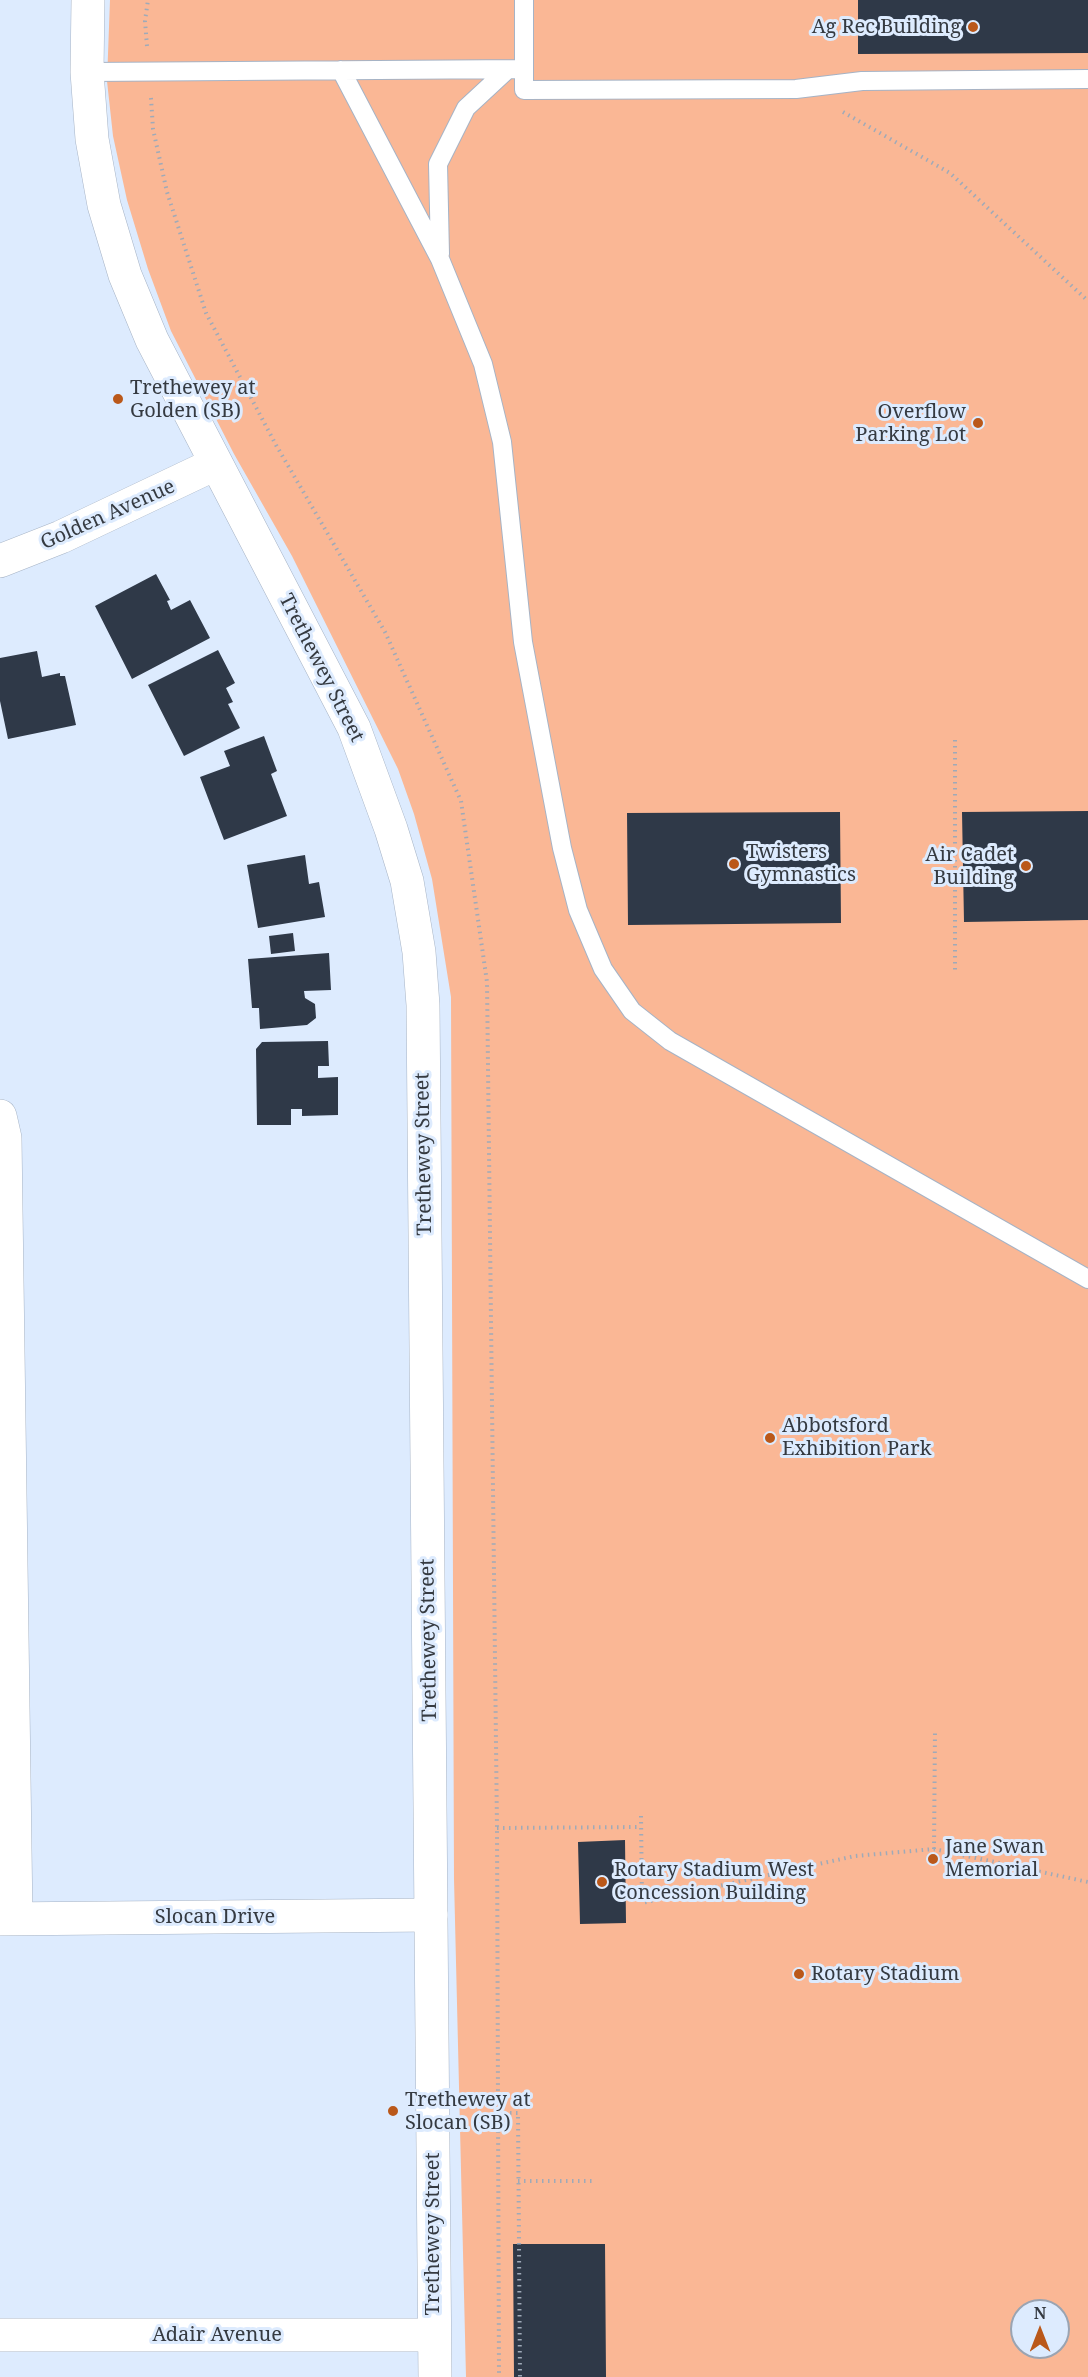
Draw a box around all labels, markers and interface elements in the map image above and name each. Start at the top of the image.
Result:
place label: Ag Rec Building [812,15,961,39]
marker: Ag Rec Building [966,20,980,34]
place label: Trethewey at Golden (SB) [130,376,256,423]
marker: Trethewey at Golden (SB) [111,392,125,406]
place label: Overflow Parking Lot [855,400,966,447]
marker: Overflow Parking Lot [971,416,985,430]
street label: Golden Avenue [37,475,179,555]
street label: Trethewey Street [273,590,369,746]
place label: Twisters Gymnastics [746,840,856,887]
place label: Air Cadet Building [925,843,1014,890]
marker: Twisters Gymnastics [727,857,741,871]
marker: Air Cadet Building [1019,859,1033,873]
street label: Trethewey Street [411,1072,437,1236]
place label: Abbotsford Exhibition Park [782,1414,931,1461]
marker: Abbotsford Exhibition Park [763,1431,777,1445]
street label: Trethewey Street [416,1558,442,1722]
place label: Jane Swan Memorial [945,1835,1044,1882]
marker: Jane Swan Memorial [926,1852,940,1866]
place label: Rotary Stadium West Concession Building [614,1858,814,1905]
marker: Rotary Stadium West Concession Building [595,1875,609,1889]
street label: Slocan Drive [155,1905,275,1929]
place label: Rotary Stadium [811,1962,959,1986]
marker: Rotary Stadium [792,1967,806,1981]
place label: Trethewey at Slocan (SB) [405,2088,531,2135]
marker: Trethewey at Slocan (SB) [386,2104,400,2118]
street label: Trethewey Street [421,2152,445,2316]
north arrow [1010,2299,1070,2359]
text: N [1034,2302,1046,2324]
street label: Adair Avenue [152,2323,282,2347]

